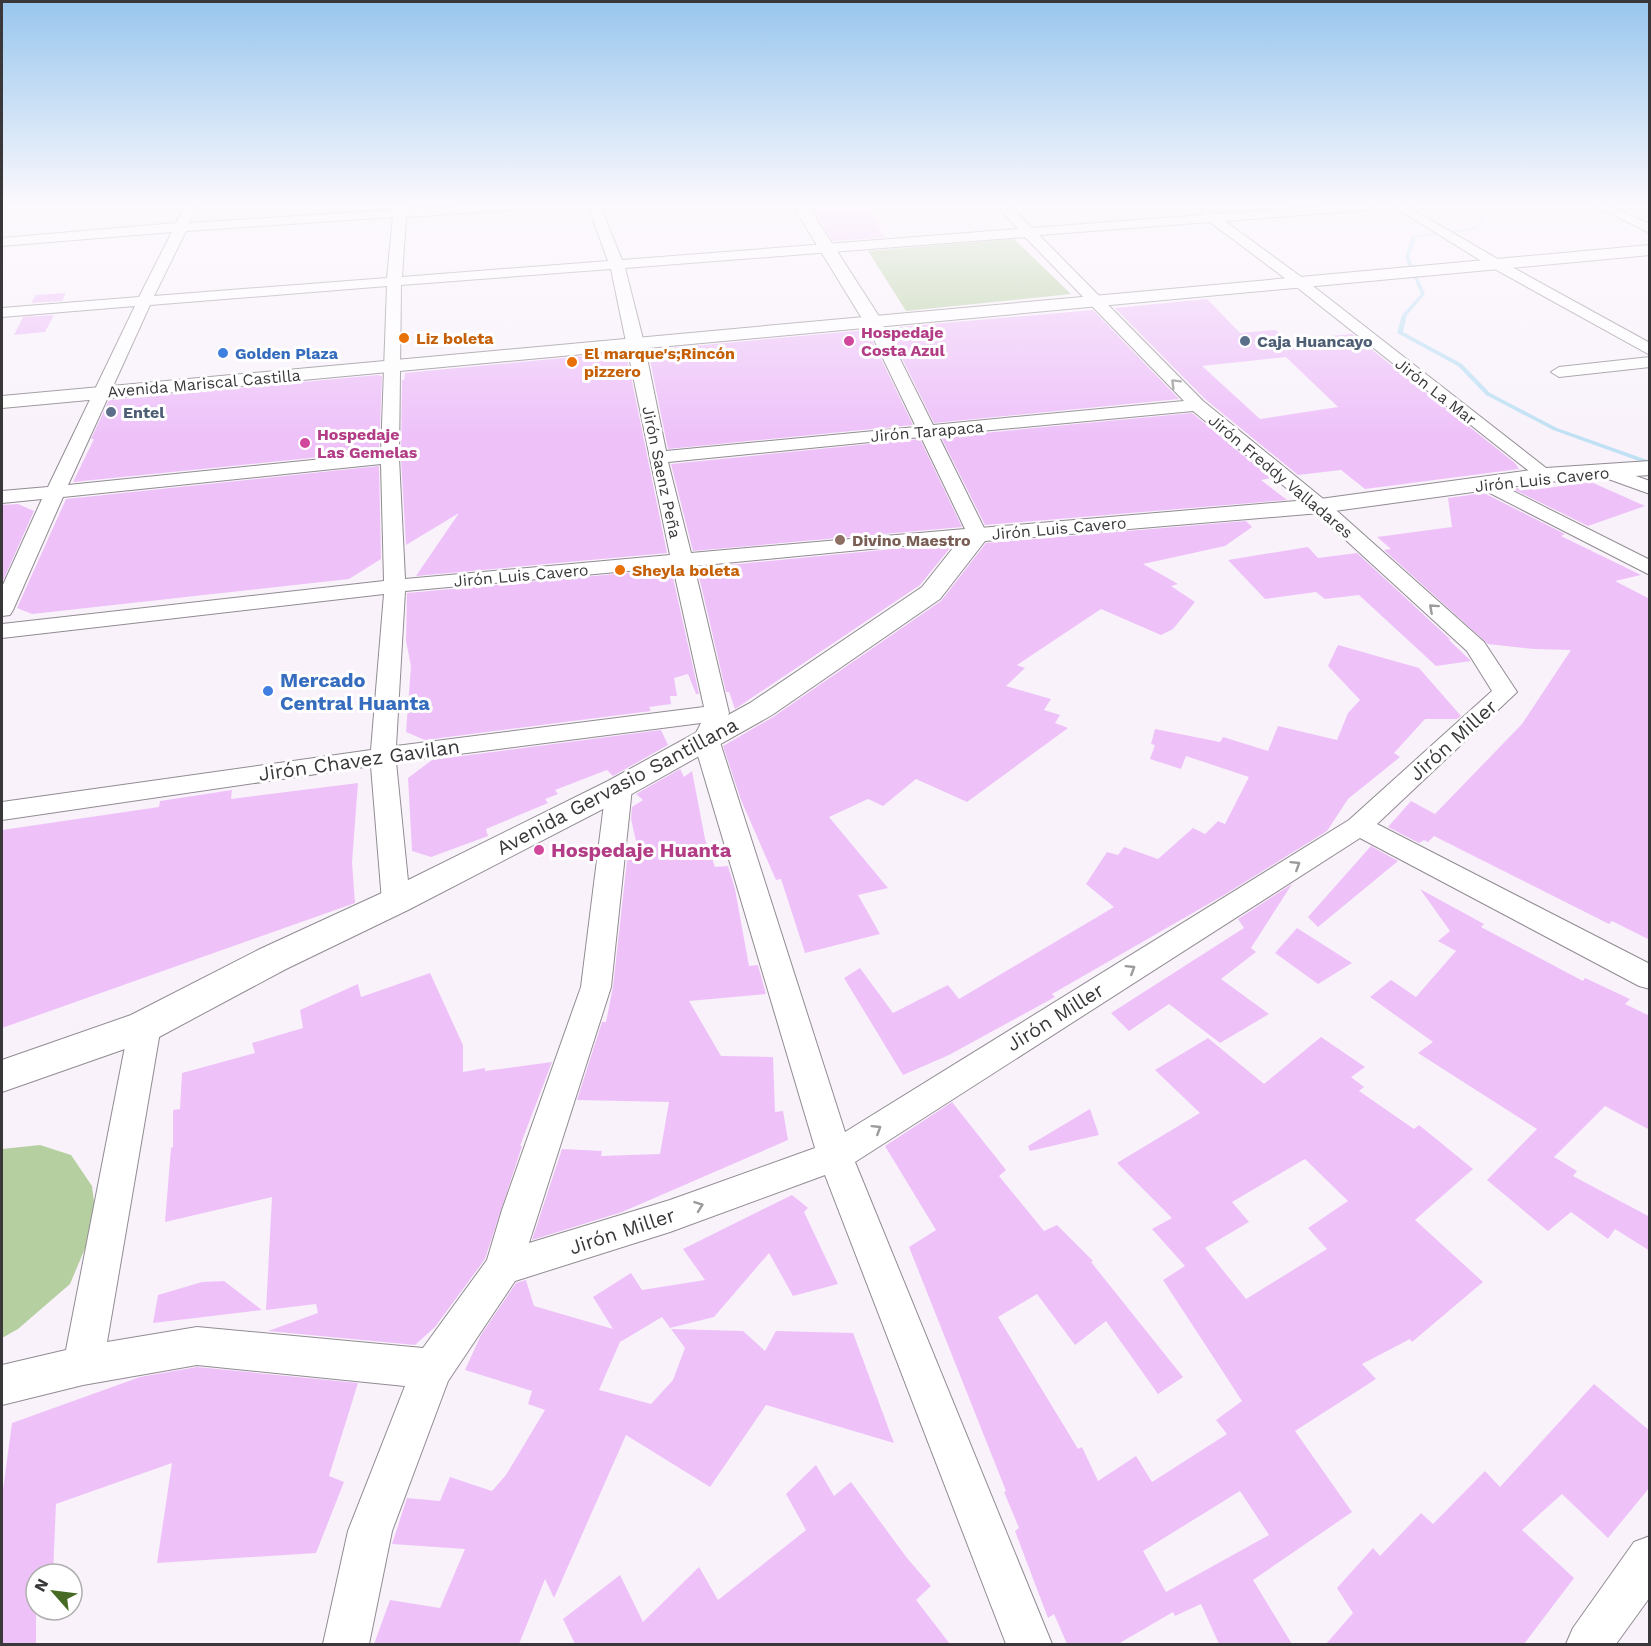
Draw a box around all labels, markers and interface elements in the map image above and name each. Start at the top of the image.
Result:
place label: Hospedaje Costa Azul [861,323,945,360]
place label: Liz boleta [416,329,494,348]
marker: Liz boleta [397,331,411,345]
place label: Caja Huancayo [1257,332,1373,351]
marker: Hospedaje Costa Azul [842,334,856,348]
marker: Caja Huancayo [1238,334,1252,348]
place label: Golden Plaza [235,344,339,363]
place label: El marque's;Rincón pizzero [584,344,735,381]
marker: Golden Plaza [216,346,230,360]
street label: Jirón La Mar [1391,354,1480,429]
marker: El marque's;Rincón pizzero [565,355,579,369]
street label: Avenida Mariscal Castilla [107,366,301,401]
one-way arrow [1171,380,1182,390]
place label: Entel [123,403,165,422]
street label: Jirón Saenz Peña [638,404,685,540]
marker: Entel [104,405,118,419]
street label: Jirón Freddy Valladares [1205,411,1357,542]
street label: Jirón Tarapaca [870,417,984,446]
place label: Hospedaje Las Gemelas [317,425,418,462]
marker: Hospedaje Las Gemelas [298,436,312,450]
street label: Jirón Luis Cavero [1474,463,1610,496]
street label: Jirón Luis Cavero [991,513,1127,544]
place label: Divino Maestro [852,531,971,550]
marker: Divino Maestro [833,533,847,547]
street label: Jirón Luis Cavero [453,560,589,591]
place label: Sheyla boleta [632,561,740,580]
marker: Sheyla boleta [613,563,627,577]
one-way arrow [1429,604,1440,615]
place label: Mercado Central Huanta [280,668,430,715]
marker: Mercado Central Huanta [261,684,275,698]
street label: Jirón Miller [1404,694,1502,786]
street label: Avenida Gervasio Santillana [492,712,742,860]
street label: Jirón Chavez Gavilan [257,734,461,786]
place label: Hospedaje Huanta [551,838,732,862]
marker: Hospedaje Huanta [532,843,546,857]
one-way arrow [1290,861,1300,873]
one-way arrow [1125,965,1135,977]
street label: Jirón Miller [1002,978,1108,1056]
one-way arrow [871,1126,882,1137]
one-way arrow [693,1201,704,1213]
street label: Jirón Miller [566,1203,678,1259]
north arrow [24,1562,84,1622]
text: N [30,1575,52,1595]

